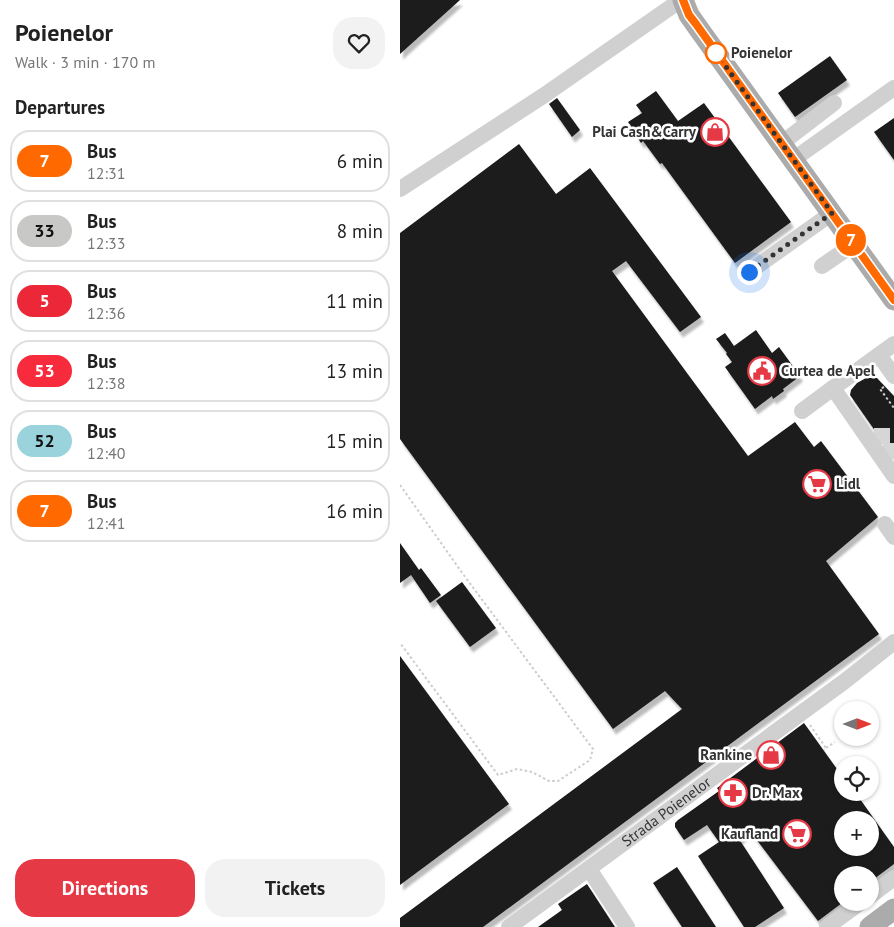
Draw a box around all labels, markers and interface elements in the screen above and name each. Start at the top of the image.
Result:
text: Poienelor [15,17,113,48]
button: heart [333,17,385,69]
marker: Poienelor [705,42,727,64]
place label: Poienelor [731,43,793,62]
text: Walk · 3 min · 170 m [15,52,155,72]
text: Departures [15,95,105,119]
shop icon: Plai Cash&Carry [700,117,730,147]
place label: Plai Cash&Carry [592,122,697,141]
text: Bus [87,139,116,163]
text: 7 [39,149,50,172]
text: 6 min [337,149,383,173]
text: 12:31 [87,163,125,183]
text: Bus [87,209,116,233]
text: 33 [34,219,55,242]
text: 8 min [337,219,383,243]
line badge: 7 [835,224,867,256]
text: 7 [846,228,856,251]
text: 12:33 [87,233,125,253]
your location [737,260,762,285]
text: Bus [87,279,116,303]
text: 5 [39,289,50,312]
text: 11 min [326,289,383,313]
text: 12:36 [87,303,125,323]
text: Bus [87,349,116,373]
public building icon: Curtea de Apel [747,356,777,386]
text: 53 [34,359,55,382]
text: 13 min [326,359,383,383]
place label: Curtea de Apel [781,361,876,380]
text: 12:38 [87,373,125,393]
text: Bus [87,419,116,443]
text: 52 [34,429,55,452]
text: 15 min [326,429,383,453]
text: 12:40 [87,443,125,463]
supermarket icon: Lidl [802,469,832,499]
place label: Lidl [836,474,861,493]
text: Bus [87,489,116,513]
text: 7 [39,499,50,522]
text: 16 min [326,499,383,523]
text: 12:41 [87,513,125,533]
north arrow [834,701,879,746]
map controls [834,701,879,911]
shop icon: Rankine [756,740,786,770]
place label: Rankine [700,745,752,764]
button: locate [834,756,879,801]
street label: Strada Poienelor [618,772,714,850]
pharmacy icon: Dr. Max [718,778,748,808]
place label: Dr. Max [752,783,800,802]
button: + [834,811,879,856]
supermarket icon: Kaufland [782,819,812,849]
place label: Kaufland [721,824,778,843]
button: Directions [15,859,195,917]
button: Tickets [205,859,385,917]
button: − [834,866,879,911]

